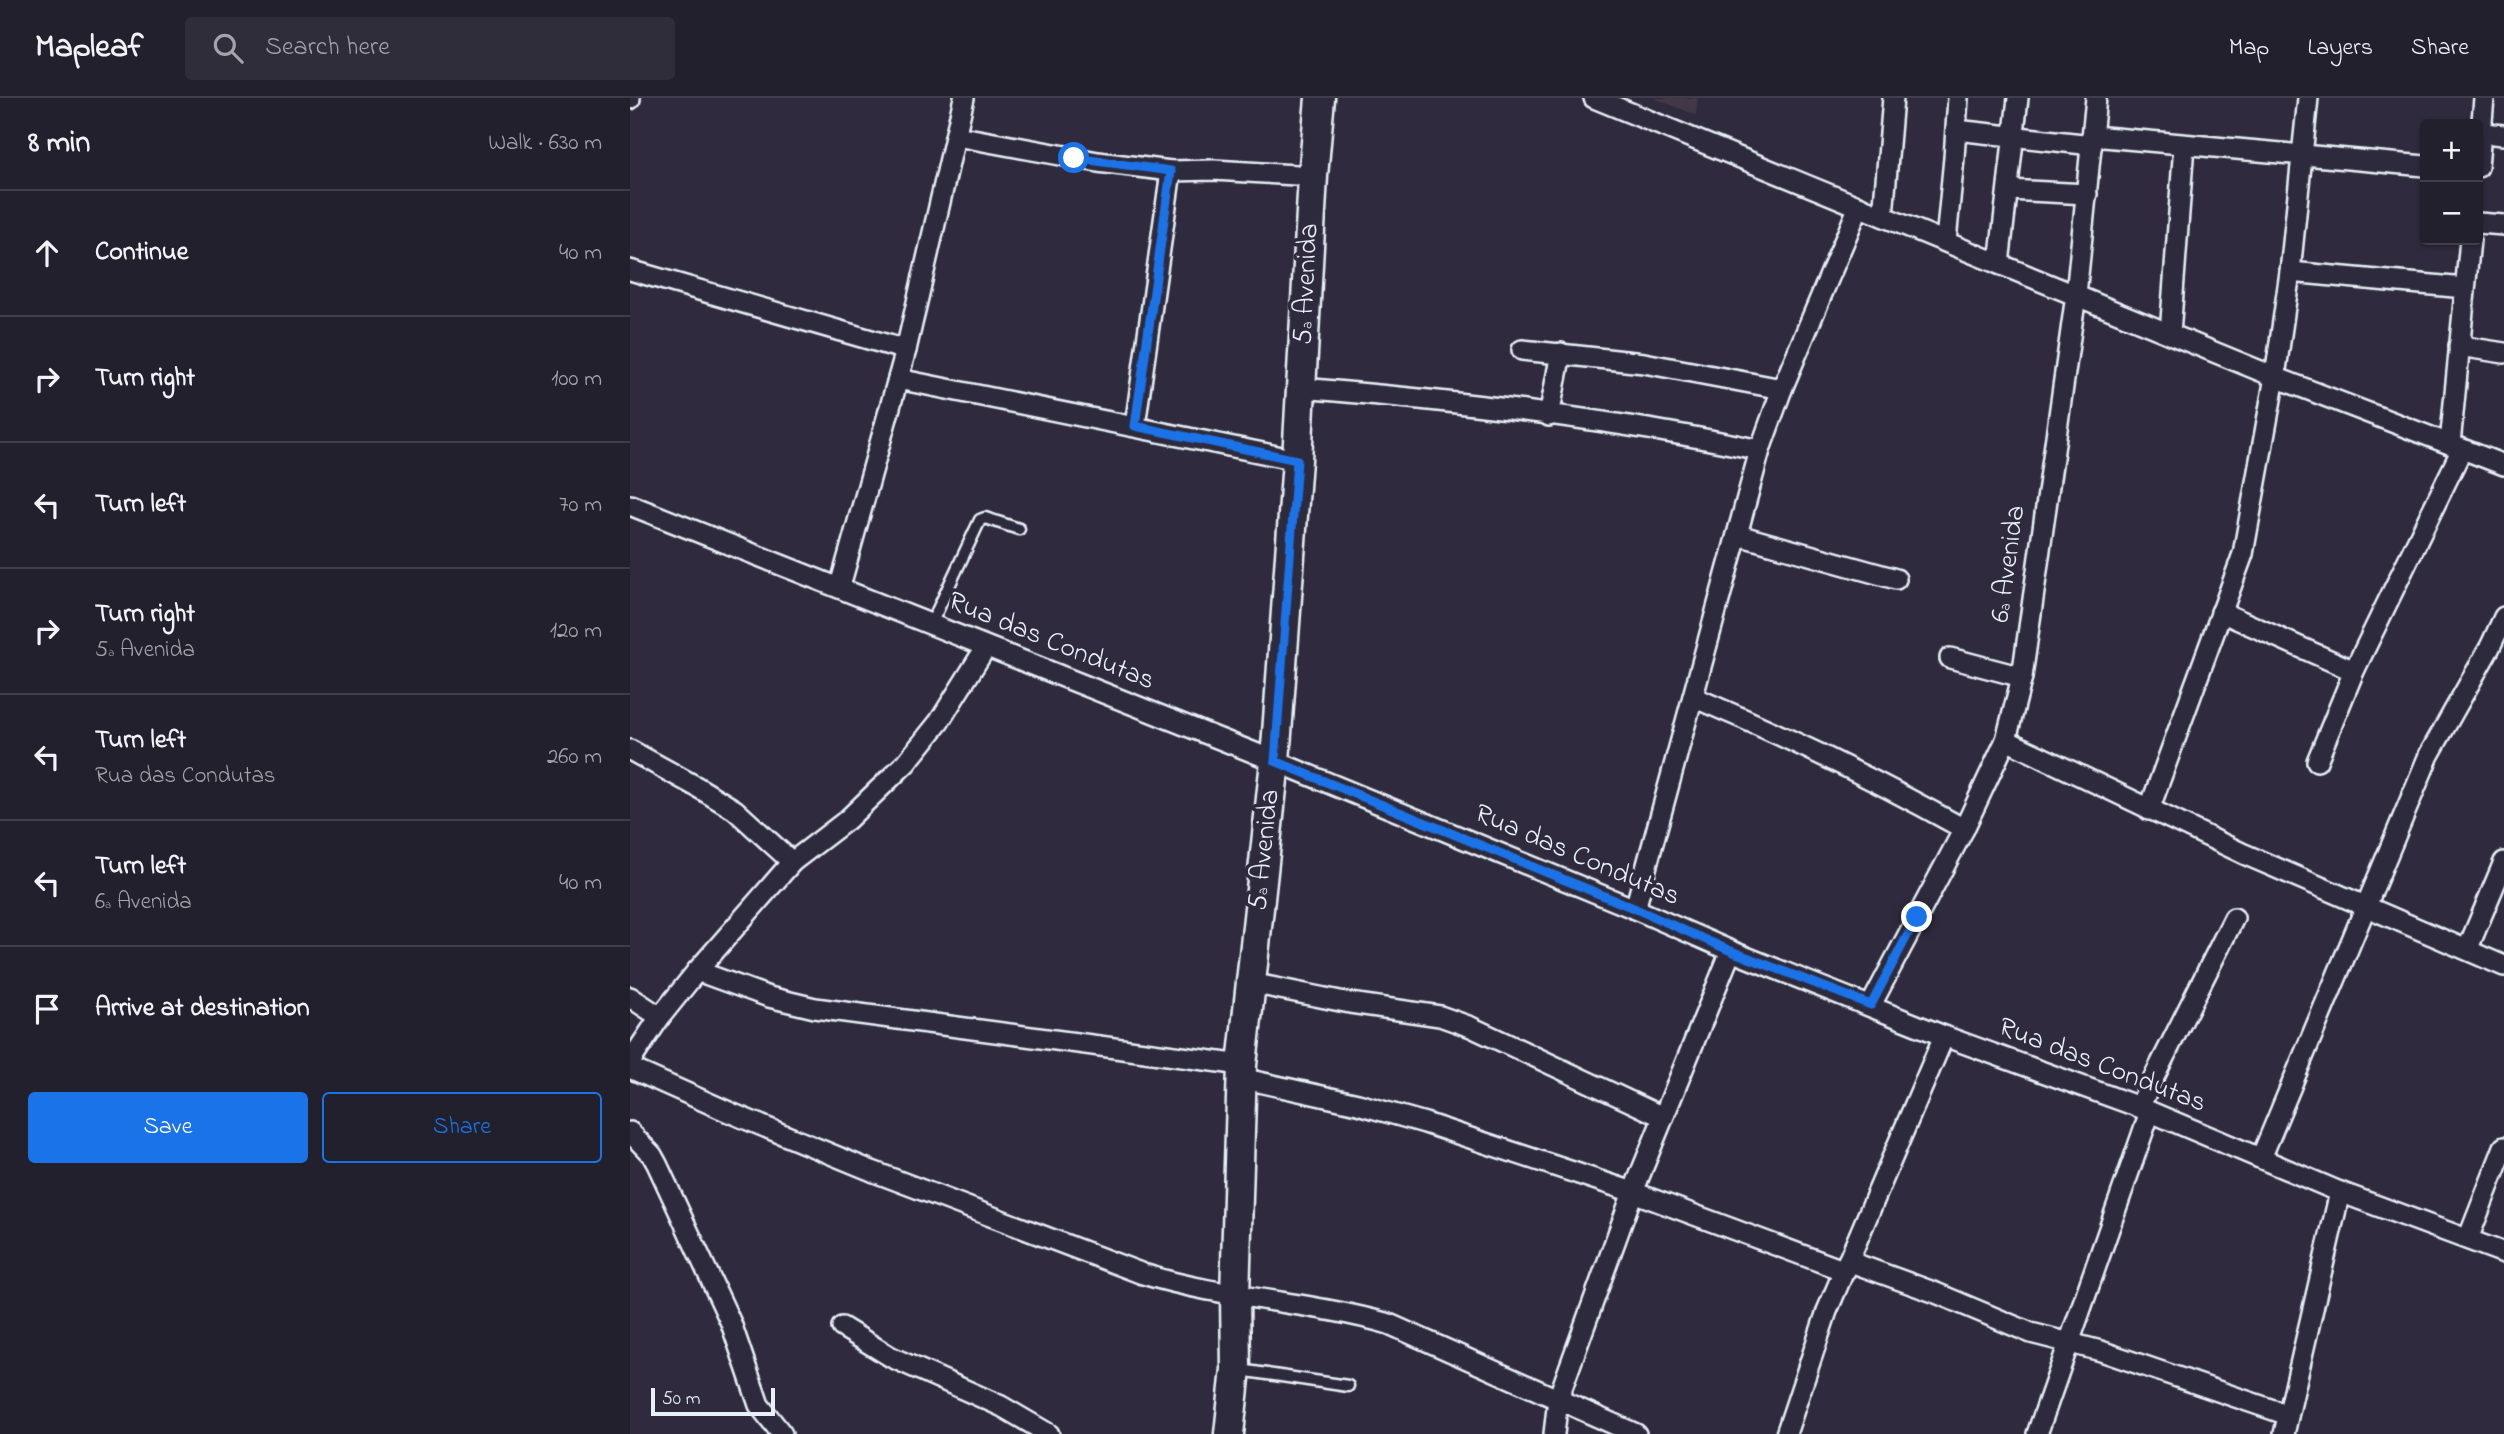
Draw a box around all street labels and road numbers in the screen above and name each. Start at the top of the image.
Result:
street label: 5ª Avenida [1283,222,1331,346]
street label: 6ª Avenida [1981,503,2037,625]
street label: Rua das Condutas [941,582,1161,702]
street label: 5ª Avenida [1238,787,1292,913]
street label: Rua das Condutas [1468,794,1686,918]
street label: Rua das Condutas [1992,1007,2212,1125]

